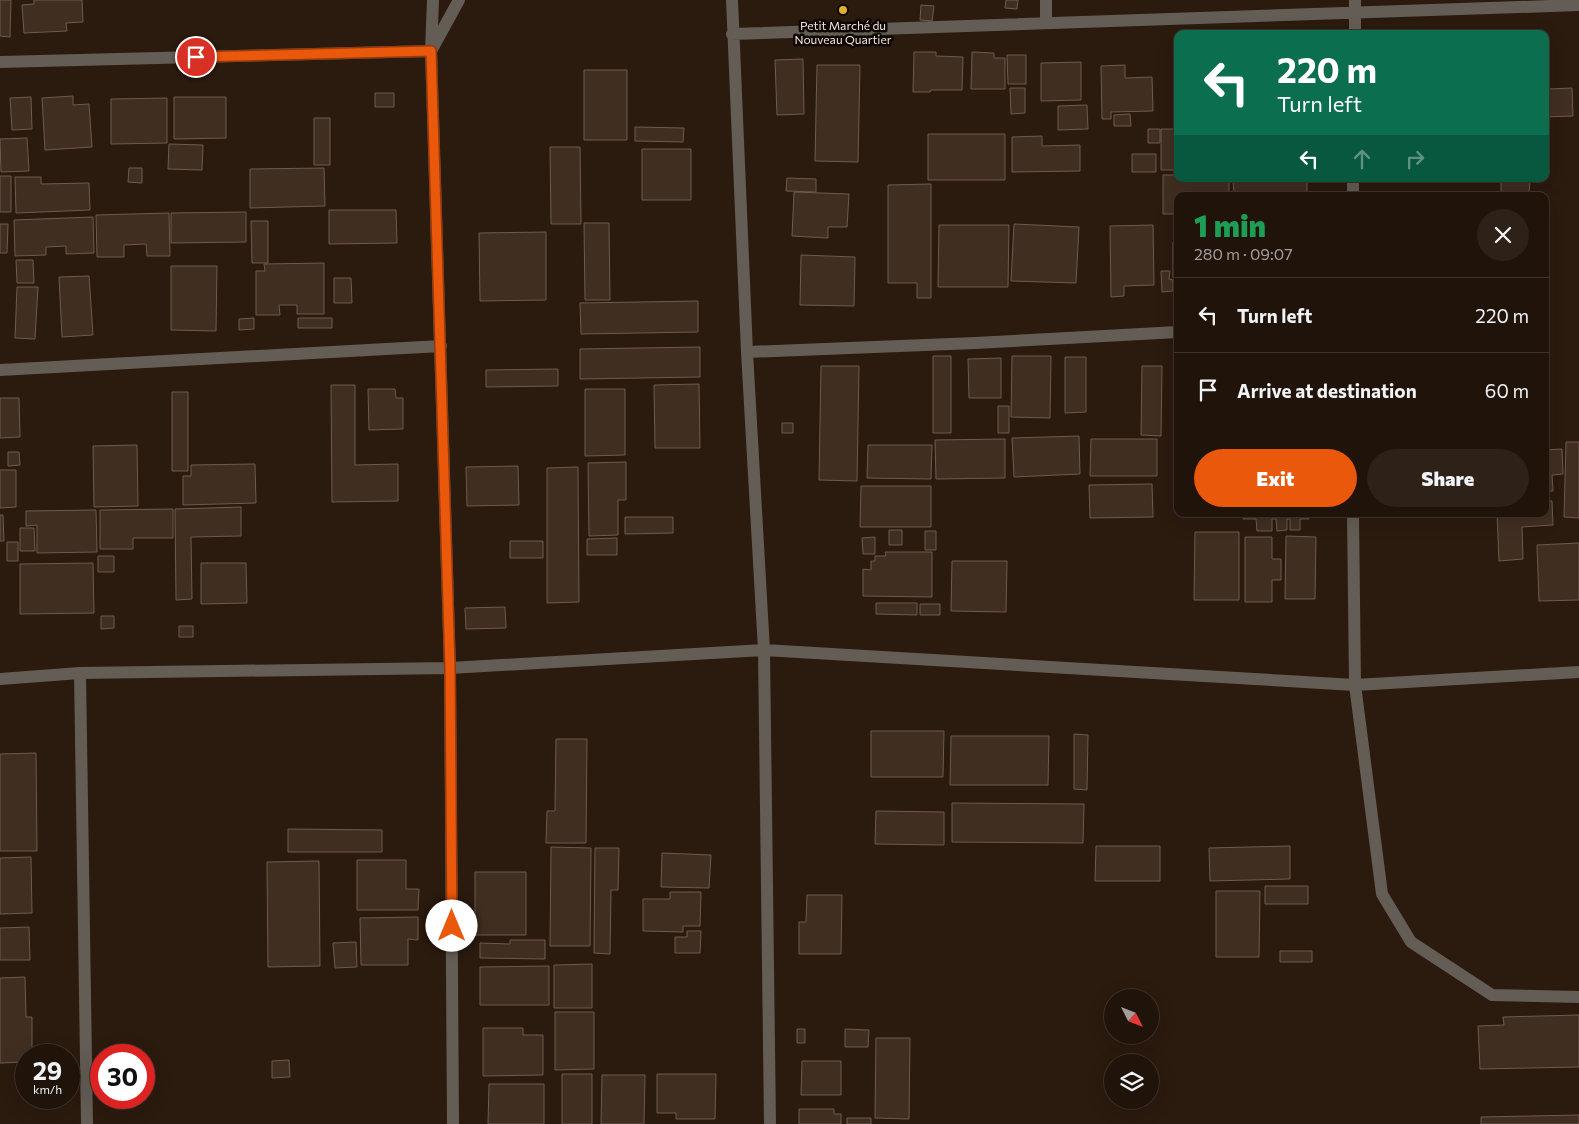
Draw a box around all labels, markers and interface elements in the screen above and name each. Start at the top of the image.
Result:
marker: Petit Marché du Nouveau Quartier [837,4,849,16]
place label: Petit Marché du Nouveau Quartier [794,18,892,46]
pin [175,36,217,78]
icon: arrive [182,43,210,71]
text: 220 m [1277,47,1377,90]
icon: left [1194,50,1259,115]
text: Turn left [1277,90,1362,117]
icon: left [1295,145,1323,173]
icon: ahead [1348,145,1376,173]
icon: right [1401,145,1429,173]
text: 1 min [1194,206,1266,243]
button: close [1477,209,1529,261]
text: 280 m · 09:07 [1194,244,1293,263]
icon: left [1194,301,1222,329]
text: Turn left [1237,304,1312,327]
text: 220 m [1475,304,1529,327]
icon: arrive [1194,376,1222,404]
text: Arrive at destination [1237,379,1417,402]
text: 60 m [1485,379,1529,402]
button: Exit [1194,449,1357,507]
button: Share [1367,449,1529,507]
position arrow [425,899,477,951]
north arrow [1104,989,1159,1044]
map controls [1104,989,1159,1109]
speed limit sign: 30 [90,1044,155,1109]
button: layers [1104,1054,1159,1109]
text: 29 [33,1055,62,1085]
text: km/h [33,1082,62,1096]

